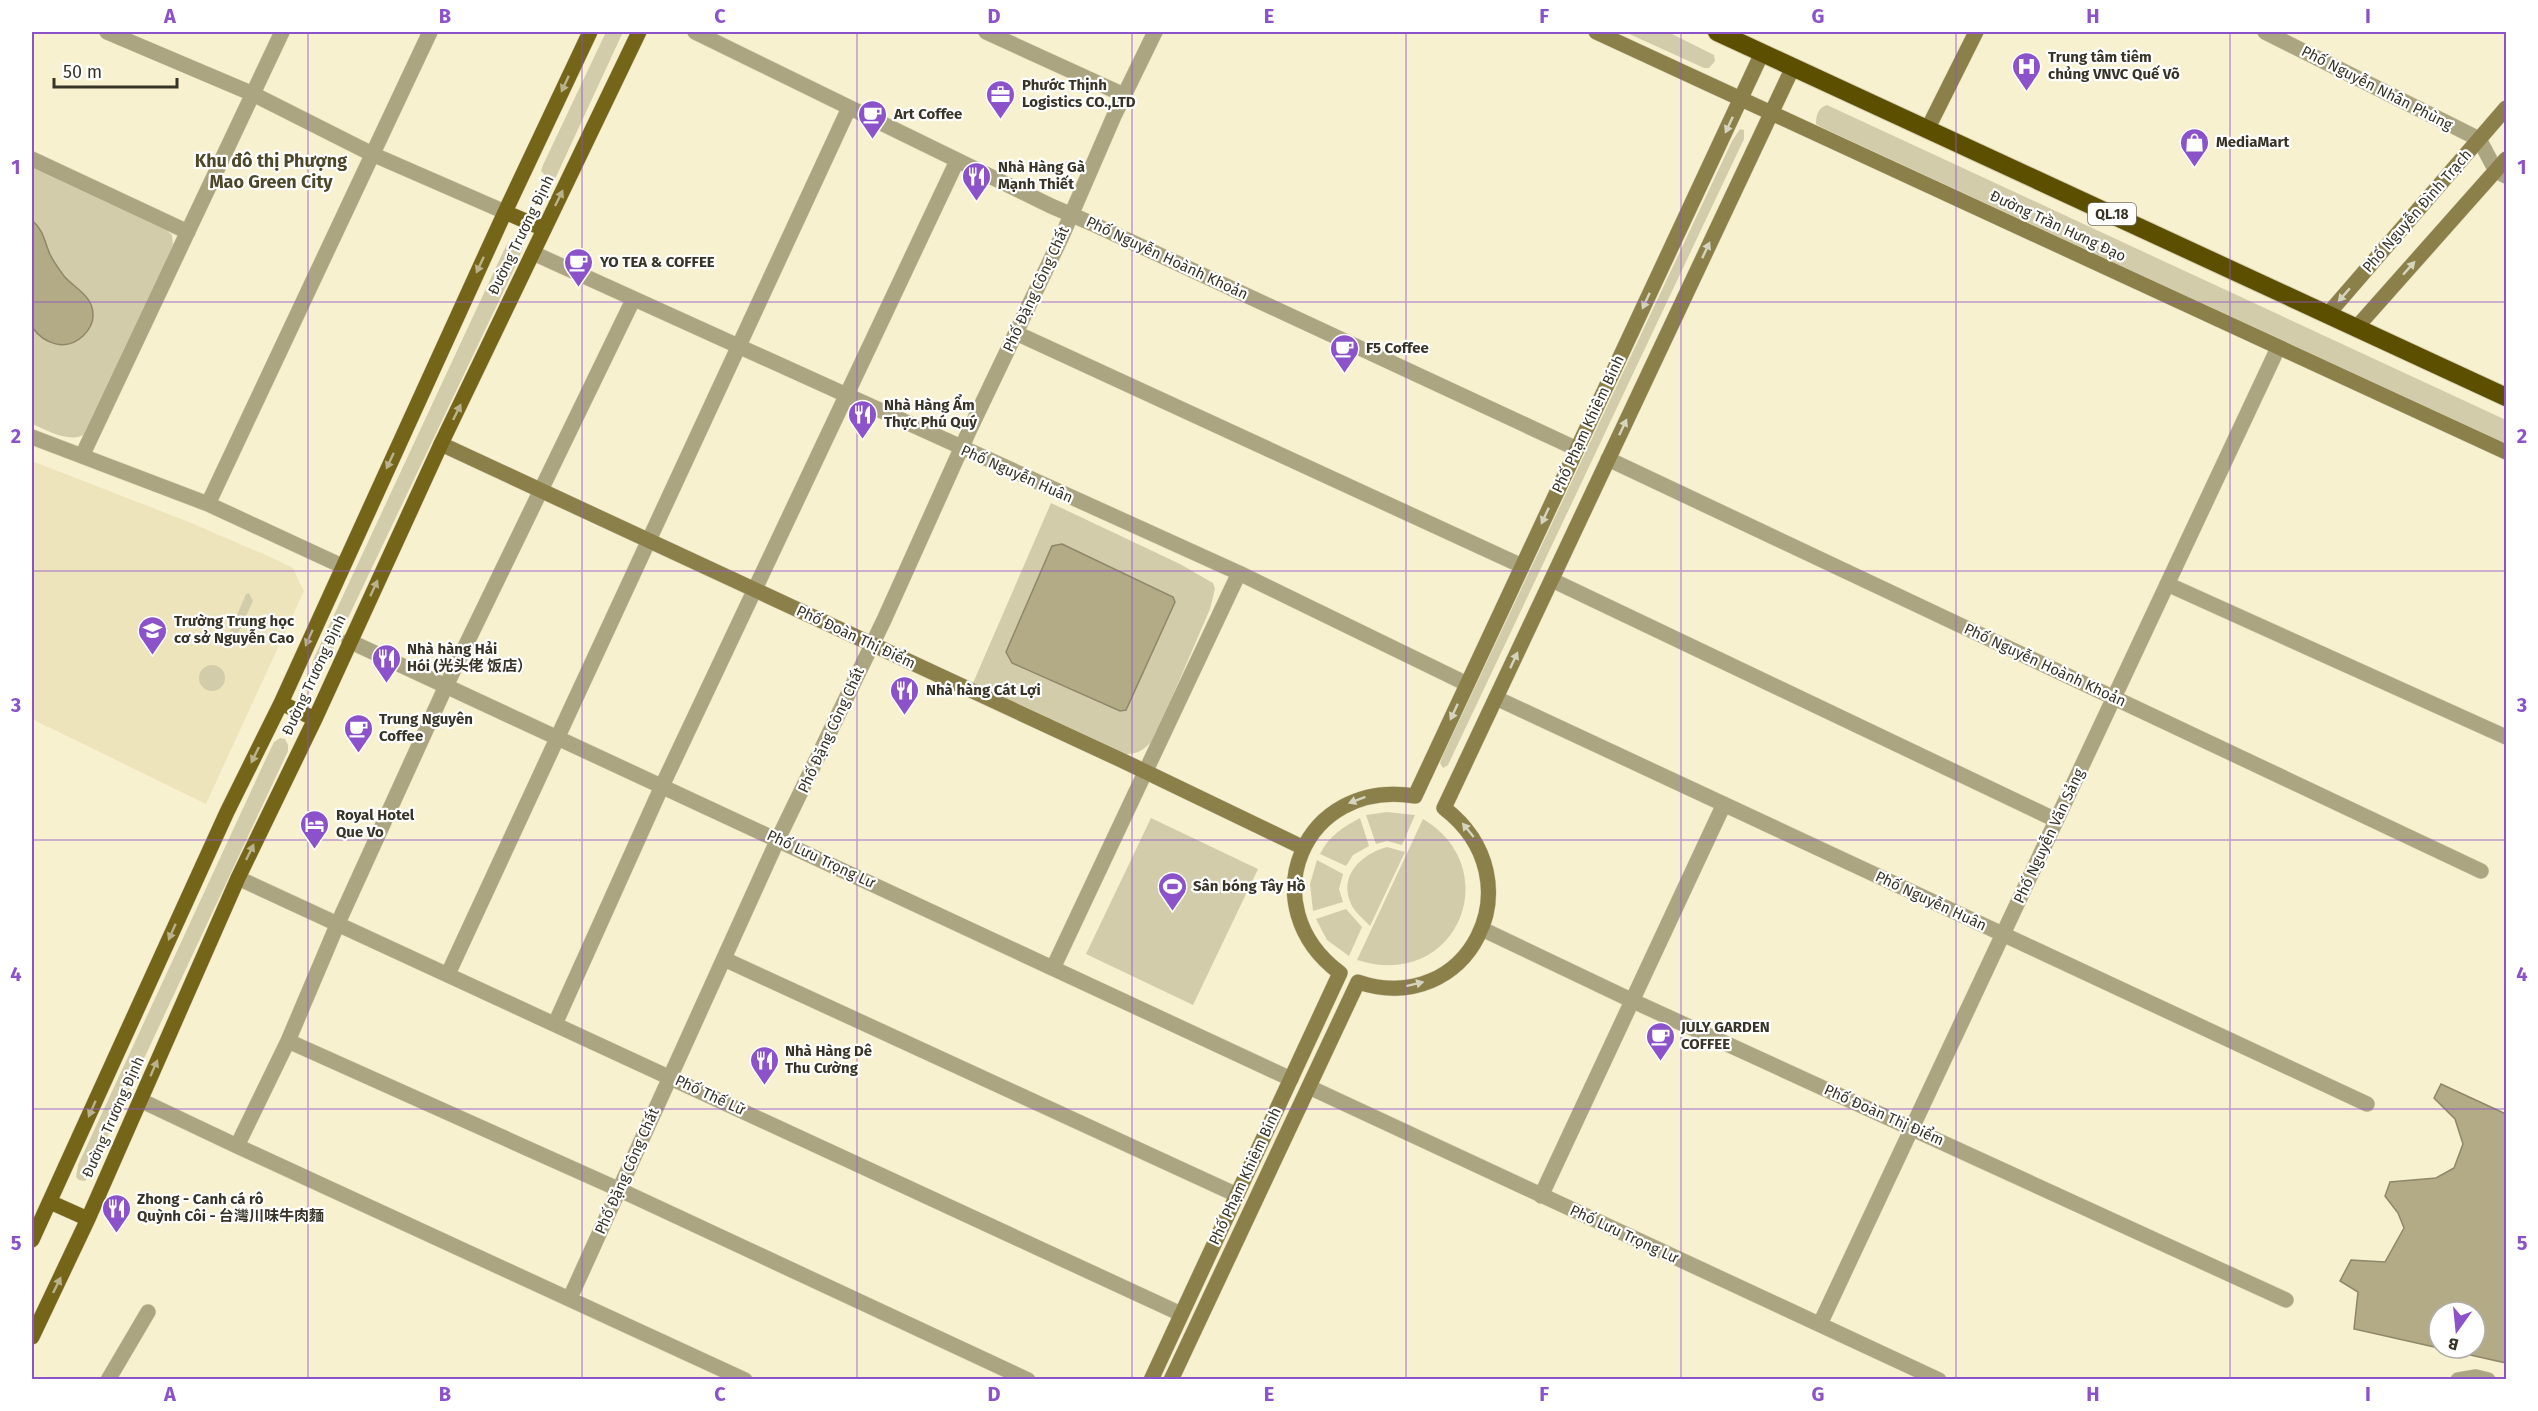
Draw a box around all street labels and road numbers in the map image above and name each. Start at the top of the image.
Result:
street label: Phố Nguyễn Nhân Phùng [2298,42,2456,134]
street label: Phố Nguyễn Đình Trạch [2359,146,2475,276]
street label: Đường Trương Định [484,172,558,298]
street label: Đường Trần Hưng Đạo [1987,187,2129,265]
road number: QL.18 [2088,203,2136,225]
street label: Phố Nguyễn Hoành Khoản [1083,213,1251,303]
street label: Phố Đặng Công Chất [999,223,1073,355]
street label: Phố Phạm Khiêm Bính [1548,352,1628,496]
street label: Phố Nguyễn Huân [958,441,1076,507]
street label: Phố Đoàn Thị Điểm [794,602,918,672]
street label: Đường Trương Định [278,612,350,738]
street label: Phố Nguyễn Hoành Khoản [1961,620,2129,710]
street label: Phố Đặng Công Chất [794,664,868,796]
street label: Phố Nguyễn Văn Sảng [2010,766,2088,906]
street label: Phố Lưu Trọng Lư [764,826,879,892]
street label: Phố Nguyễn Huân [1872,867,1990,935]
street label: Đường Trương Định [78,1054,148,1180]
street label: Phố Thế Lữ [672,1071,749,1119]
street label: Phố Đoàn Thị Điểm [1821,1081,1947,1149]
street label: Phố Phạm Khiêm Bính [1205,1104,1285,1248]
street label: Phố Đặng Công Chất [591,1105,663,1237]
street label: Phố Lưu Trọng Lư [1567,1201,1682,1267]

